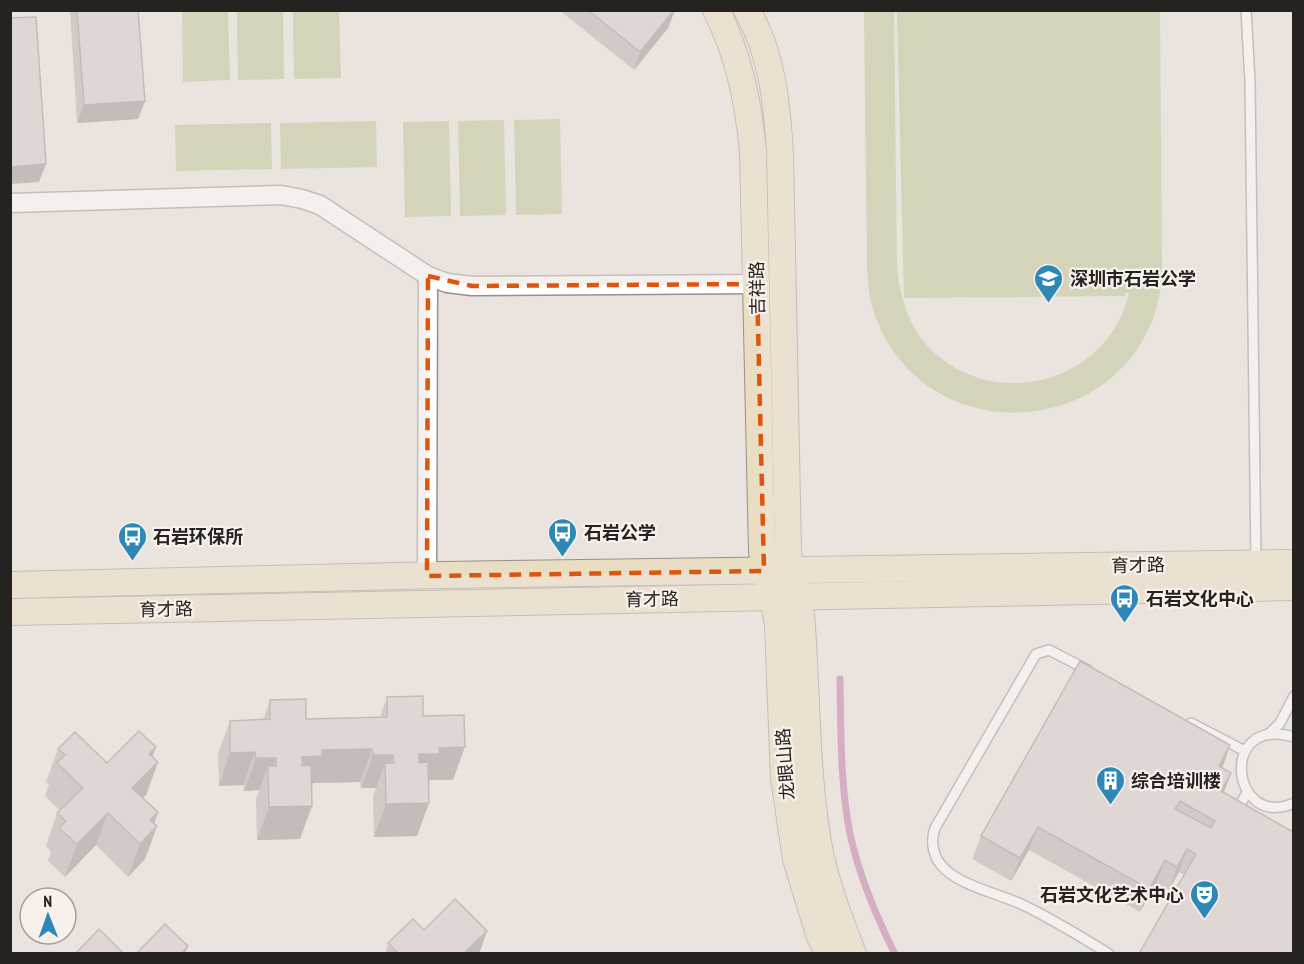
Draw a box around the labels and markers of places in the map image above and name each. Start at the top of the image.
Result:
school or university icon: 深圳市石岩公学 [1033,262,1065,304]
place label: 深圳市石岩公学 [1070,267,1196,290]
bus stop icon: 石岩公学 [547,516,579,558]
bus stop icon: 石岩环保所 [116,520,148,562]
place label: 石岩公学 [584,521,656,544]
place label: 石岩环保所 [153,525,243,548]
bus stop icon: 石岩文化中心 [1109,582,1141,624]
place label: 石岩文化中心 [1146,587,1254,610]
building icon: 综合培训楼 [1094,764,1126,806]
place label: 综合培训楼 [1131,769,1221,792]
theatre icon: 石岩文化艺术中心 [1189,878,1221,920]
place label: 石岩文化艺术中心 [1040,883,1184,906]

